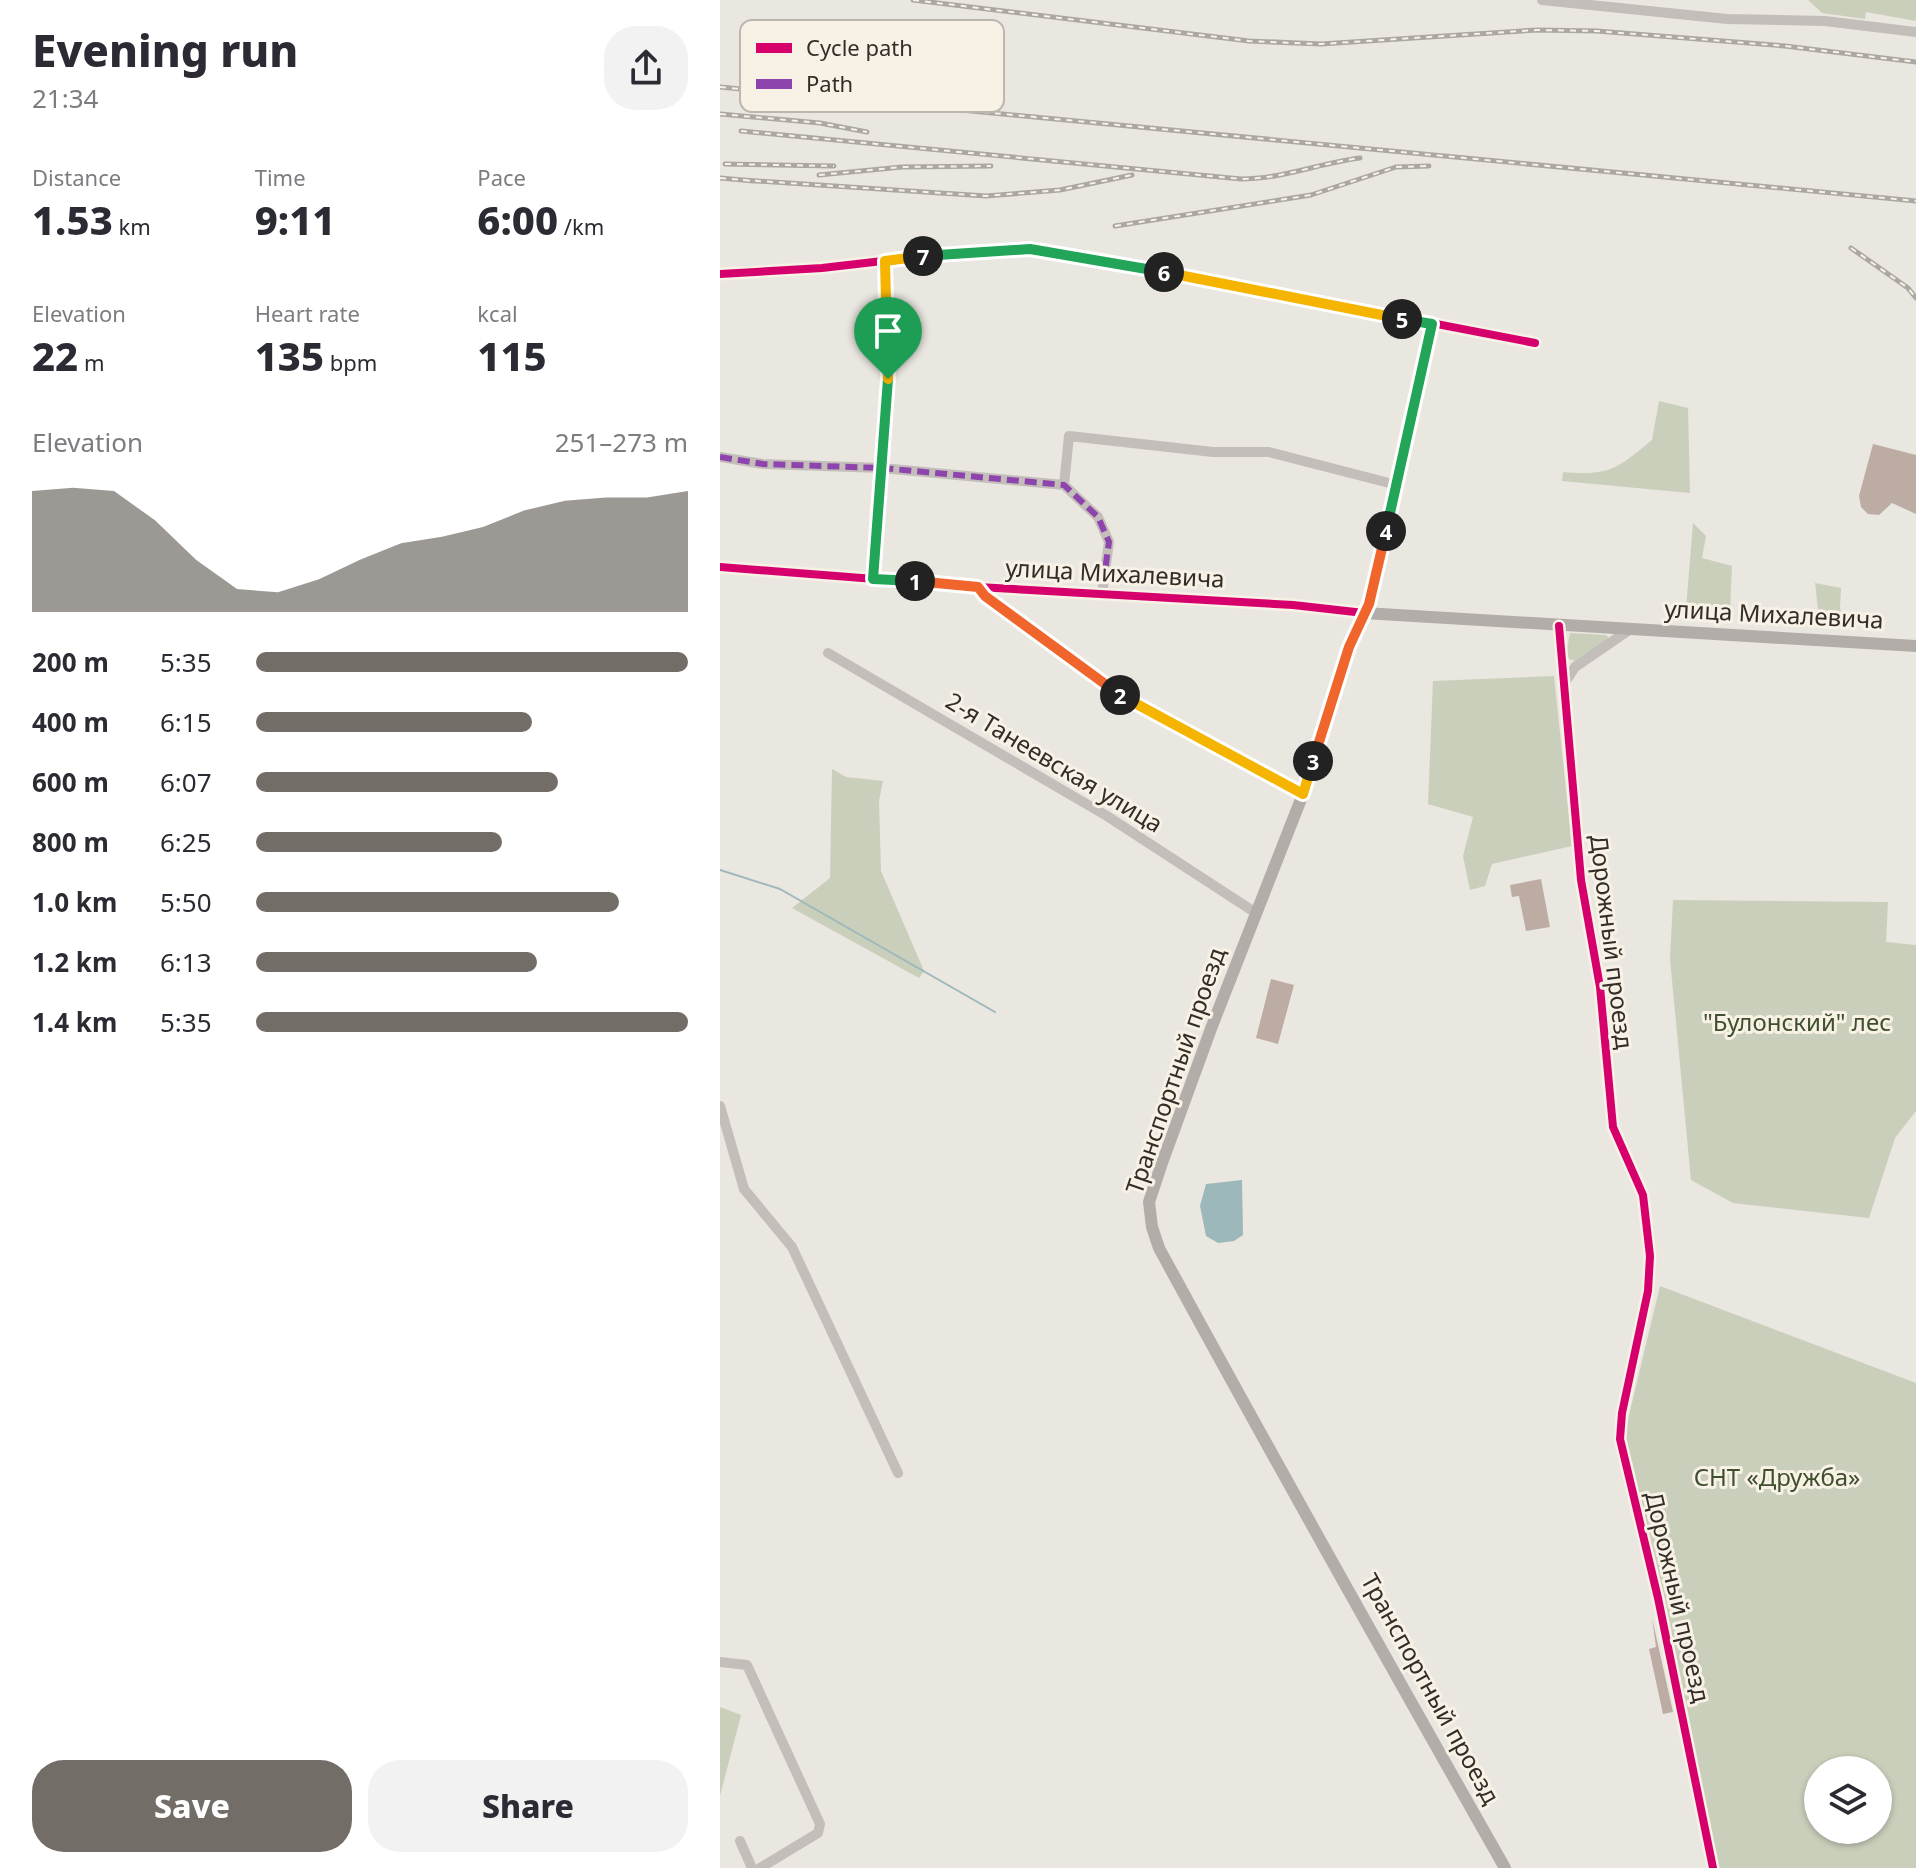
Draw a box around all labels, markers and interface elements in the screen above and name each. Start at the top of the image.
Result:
text: Evening run [32,20,298,80]
legend [740,20,1004,112]
button: share [604,26,688,110]
text: Cycle path [806,32,913,62]
text: Path [806,68,853,98]
text: 21:34 [32,80,98,116]
text: Distance [32,162,121,192]
text: Time [255,162,306,192]
text: Pace [477,162,526,192]
text: 1.53 [32,192,113,247]
text: 9:11 [255,192,335,247]
text: 6:00 [477,192,558,247]
text: km [113,211,151,241]
text: /km [558,211,604,241]
pin: 7 [903,236,943,276]
text: 7 [917,241,929,271]
pin: 6 [1144,252,1184,292]
text: 6 [1158,257,1170,287]
pin [854,297,922,379]
text: Elevation [32,298,126,328]
text: Heart rate [255,298,360,328]
text: kcal [477,298,518,328]
pin: 5 [1382,299,1422,339]
text: 5 [1396,304,1408,334]
icon: arrive [866,309,910,353]
text: 22 [32,328,78,383]
text: 135 [255,328,324,383]
text: 115 [477,328,547,383]
text: m [78,347,105,377]
text: bpm [324,347,377,377]
text: Elevation [32,424,143,460]
text: 251–273 m [555,424,688,460]
pin: 4 [1366,511,1406,551]
text: 4 [1380,516,1392,546]
street label: улица Михалевича [1005,550,1225,595]
pin: 1 [895,561,935,601]
text: 1 [909,566,921,596]
street label: улица Михалевича [1664,591,1884,636]
text: 200 m [32,644,109,680]
text: 5:35 [160,644,212,680]
pin: 2 [1100,675,1140,715]
street label: 2-я Танеевская улица [940,687,1168,839]
text: 400 m [32,704,109,740]
text: 6:15 [160,704,212,740]
pin: 3 [1293,741,1333,781]
text: 3 [1307,746,1319,776]
text: 600 m [32,764,109,800]
text: 6:07 [160,764,212,800]
text: 800 m [32,824,109,860]
text: 6:25 [160,824,212,860]
street label: Дорожный проезд [1583,833,1642,1051]
text: 1.0 km [32,884,117,920]
text: 5:50 [160,884,212,920]
street label: Транспортный проезд [1117,943,1232,1198]
text: 1.2 km [32,944,117,980]
text: 6:13 [160,944,212,980]
text: 1.4 km [32,1004,117,1040]
text: 5:35 [160,1004,212,1040]
park label: "Булонский" лес [1703,1005,1891,1038]
park label: СНТ «Дружба» [1694,1460,1860,1493]
street label: Дорожный проезд [1638,1488,1719,1706]
street label: Транспортный проезд [1354,1567,1509,1810]
map controls [1804,1756,1892,1844]
button: layers [1804,1756,1892,1844]
button: Save [32,1760,352,1852]
button: Share [368,1760,688,1852]

